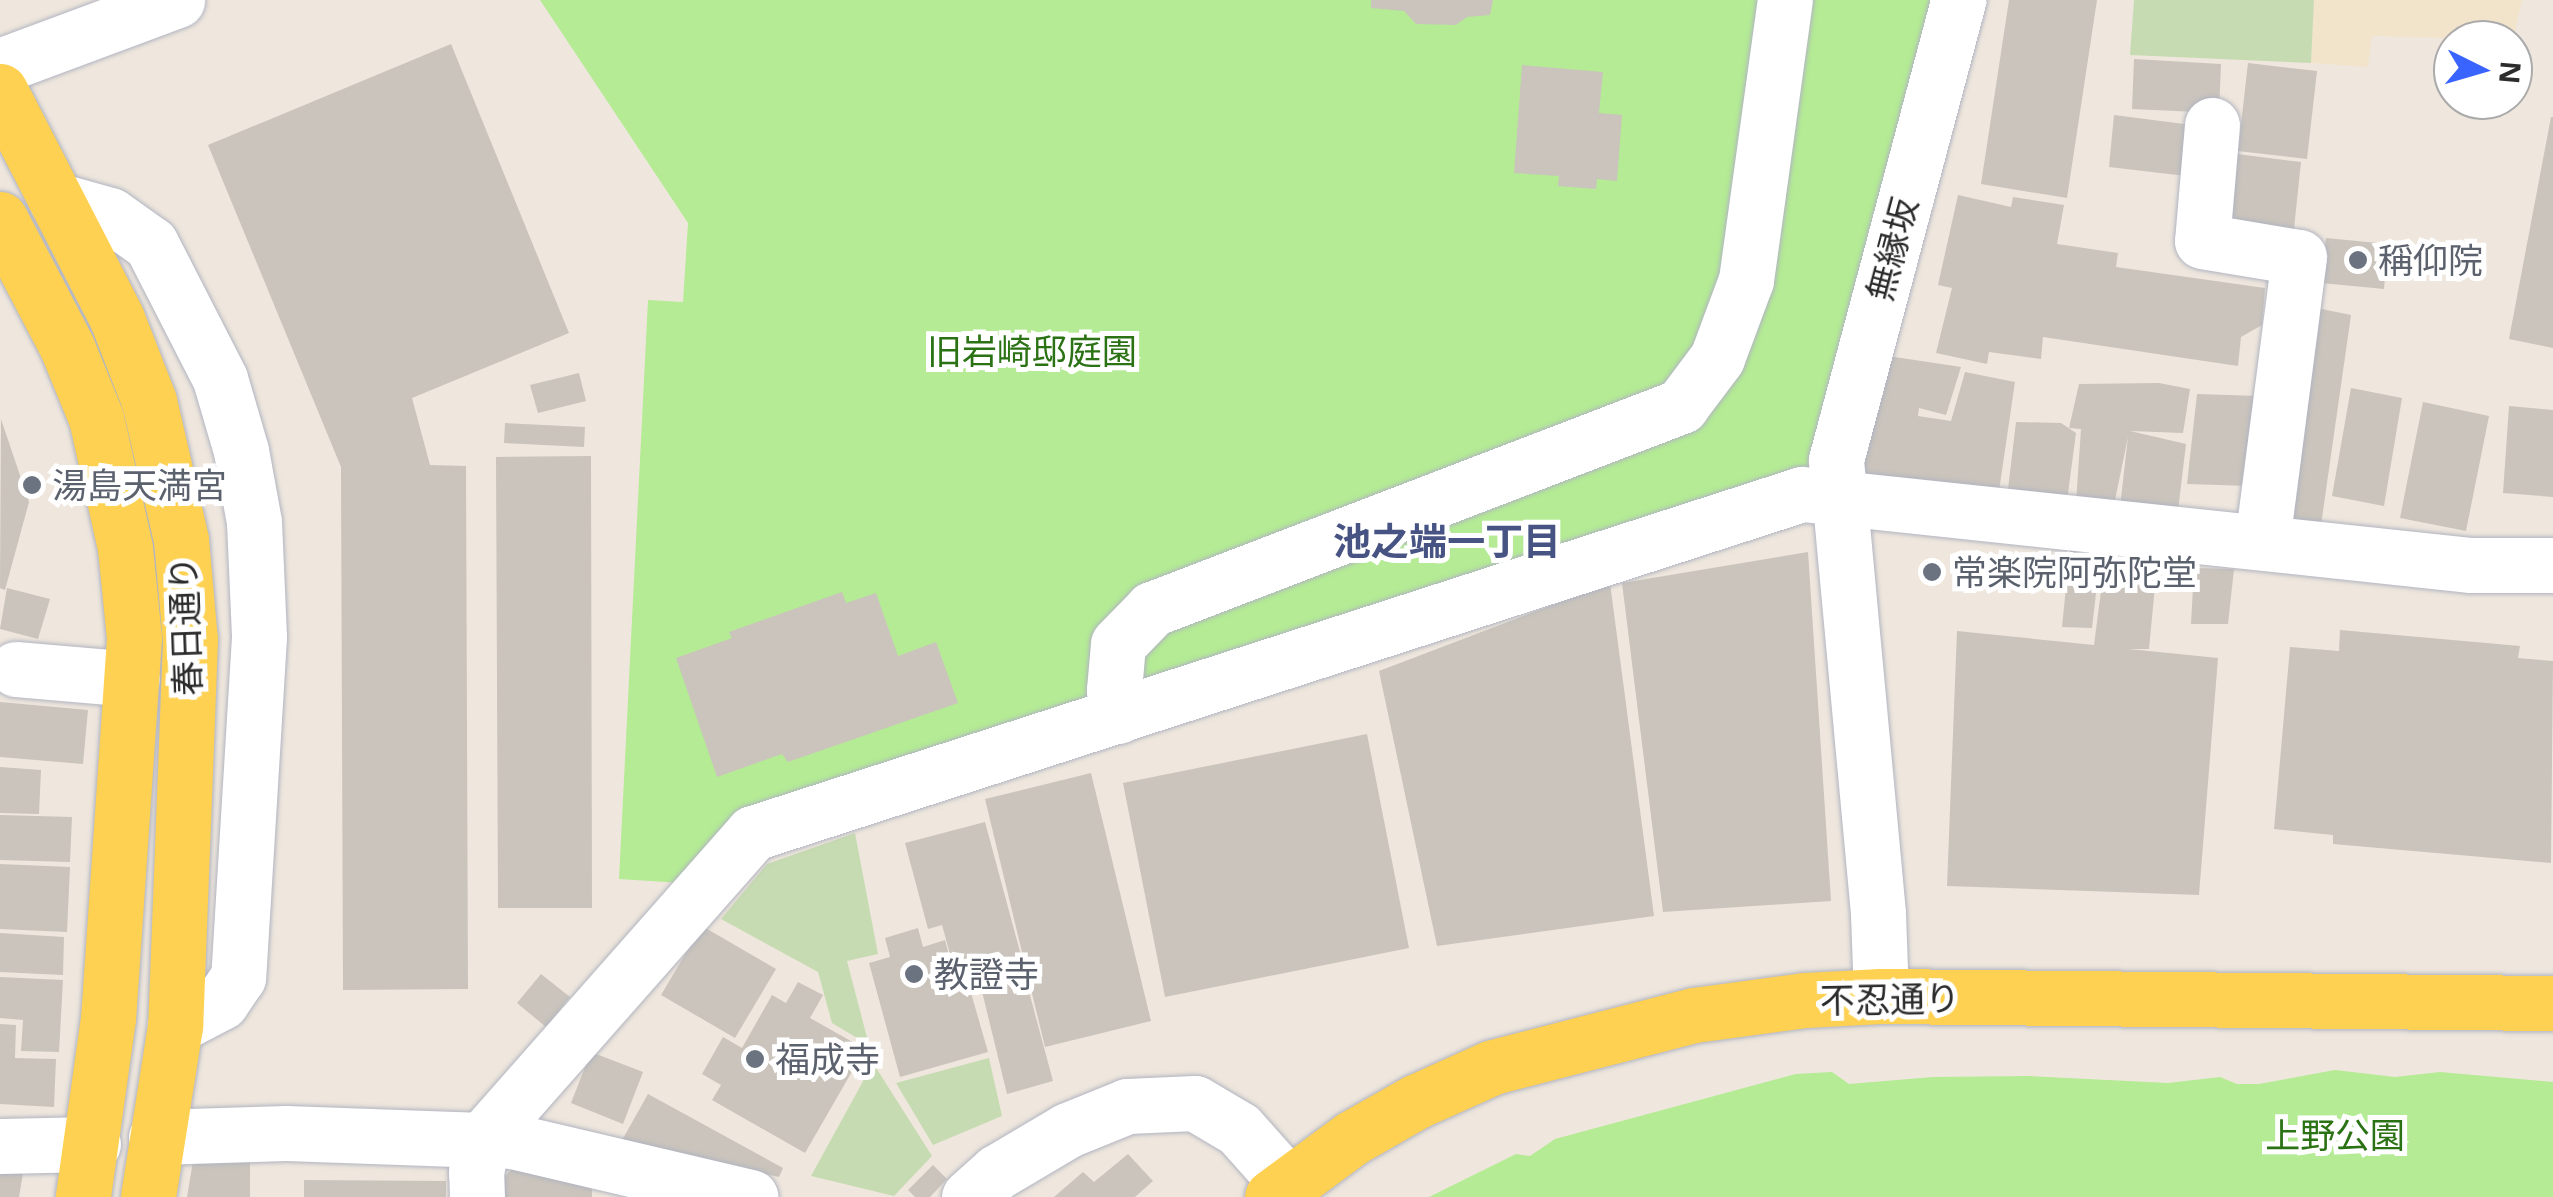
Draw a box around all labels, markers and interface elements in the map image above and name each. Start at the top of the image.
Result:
north arrow [2433,20,2533,120]
text: N [2491,59,2531,85]
street label: 無縁坂 [1858,193,1926,305]
place label: 稱仰院 [2378,239,2483,281]
marker: 稱仰院 [2347,249,2369,271]
park label: 旧岩崎邸庭園 [927,330,1137,372]
place label: 湯島天満宮 [52,464,227,506]
marker: 湯島天満宮 [21,474,43,496]
district label: 池之端一丁目 [1333,518,1561,564]
place label: 常楽院阿弥陀堂 [1952,551,2197,593]
street label: 春日通り [162,555,208,697]
marker: 常楽院阿弥陀堂 [1921,561,1943,583]
place label: 教證寺 [934,953,1039,995]
marker: 教證寺 [903,963,925,985]
street label: 不忍通り [1820,977,1960,1021]
place label: 福成寺 [775,1038,880,1080]
marker: 福成寺 [744,1048,766,1070]
park label: 上野公園 [2265,1114,2405,1156]

